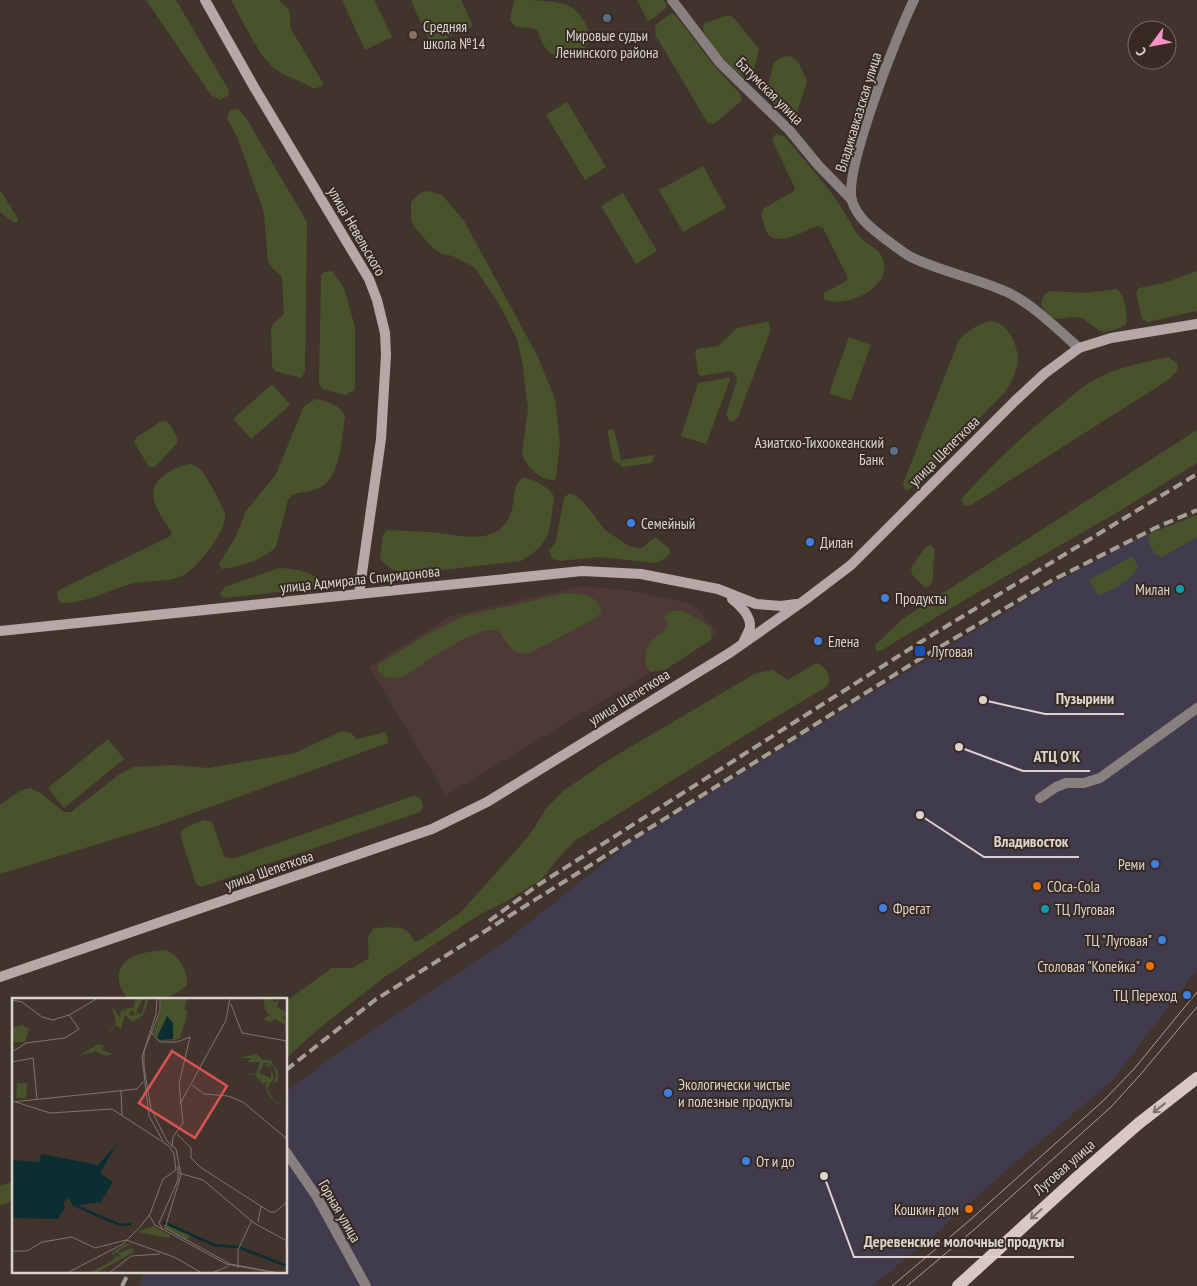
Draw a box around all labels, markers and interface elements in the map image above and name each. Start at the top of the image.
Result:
marker: Мировые судьи Ленинского района [601,12,613,24]
place label: Средняя школа №14 [423,17,485,53]
north arrow [1127,20,1177,70]
place label: Мировые судьи Ленинского района [555,26,658,62]
marker: Средняя школа №14 [407,29,419,41]
text: С [1131,44,1150,59]
street label: Владикавказская улица [831,50,885,174]
street label: Батумская улица [732,53,808,129]
street label: улица Невельского [324,183,390,279]
street label: улица Шепеткова [905,412,983,490]
place label: Азиатско-Тихоокеанский Банк [755,433,884,469]
marker: Азиатско-Тихоокеанский Банк [888,445,900,457]
place label: Семейный [641,514,695,533]
marker: Семейный [625,517,637,529]
place label: Дилан [820,533,853,552]
marker: Дилан [804,536,816,548]
street label: улица Адмирала Спиридонова [279,561,441,597]
place label: Милан [1135,580,1170,599]
marker: Милан [1174,583,1186,595]
place label: Продукты [895,589,947,608]
marker: Продукты [879,592,891,604]
place label: Елена [828,632,859,651]
marker: Елена [812,635,824,647]
place label: Луговая [930,642,973,661]
marker: Луговая [913,644,927,658]
street label: улица Шепеткова [585,664,673,730]
callout: Пузырини [1045,683,1124,714]
text: Пузырини [1056,688,1114,708]
callout: АТЦ О'К [1023,740,1090,771]
text: АТЦ О'К [1033,746,1081,766]
callout: Владивосток [984,826,1079,857]
text: Владивосток [994,831,1069,851]
street label: улица Шепеткова [222,846,316,894]
place label: Реми [1118,855,1145,874]
marker: Реми [1149,858,1161,870]
place label: COca-Cola [1047,877,1100,896]
marker: COca-Cola [1031,880,1043,892]
place label: Фрегат [893,899,931,918]
place label: ТЦ Луговая [1055,900,1115,919]
marker: Фрегат [877,902,889,914]
marker: ТЦ Луговая [1039,903,1051,915]
place label: ТЦ "Луговая" [1085,931,1152,950]
marker: ТЦ "Луговая" [1156,934,1168,946]
place label: Столовая "Копейка" [1037,957,1140,976]
marker: Столовая "Копейка" [1144,960,1156,972]
place label: ТЦ Переход [1113,986,1177,1005]
marker: ТЦ Переход [1181,989,1193,1001]
inset map [12,998,288,1274]
place label: Экологически чистые и полезные продукты [678,1075,793,1111]
marker: Экологически чистые и полезные продукты [662,1087,674,1099]
one-way arrow [1153,1102,1166,1113]
street label: Луговая улица [1028,1135,1099,1200]
place label: От и до [756,1152,795,1171]
marker: От и до [740,1155,752,1167]
street label: Горная улица [314,1176,366,1246]
place label: Кошкин дом [894,1200,959,1219]
marker: Кошкин дом [963,1203,975,1215]
one-way arrow [1029,1208,1042,1220]
callout: Деревенские молочные продукты [854,1226,1074,1257]
text: Деревенские молочные продукты [864,1231,1064,1251]

